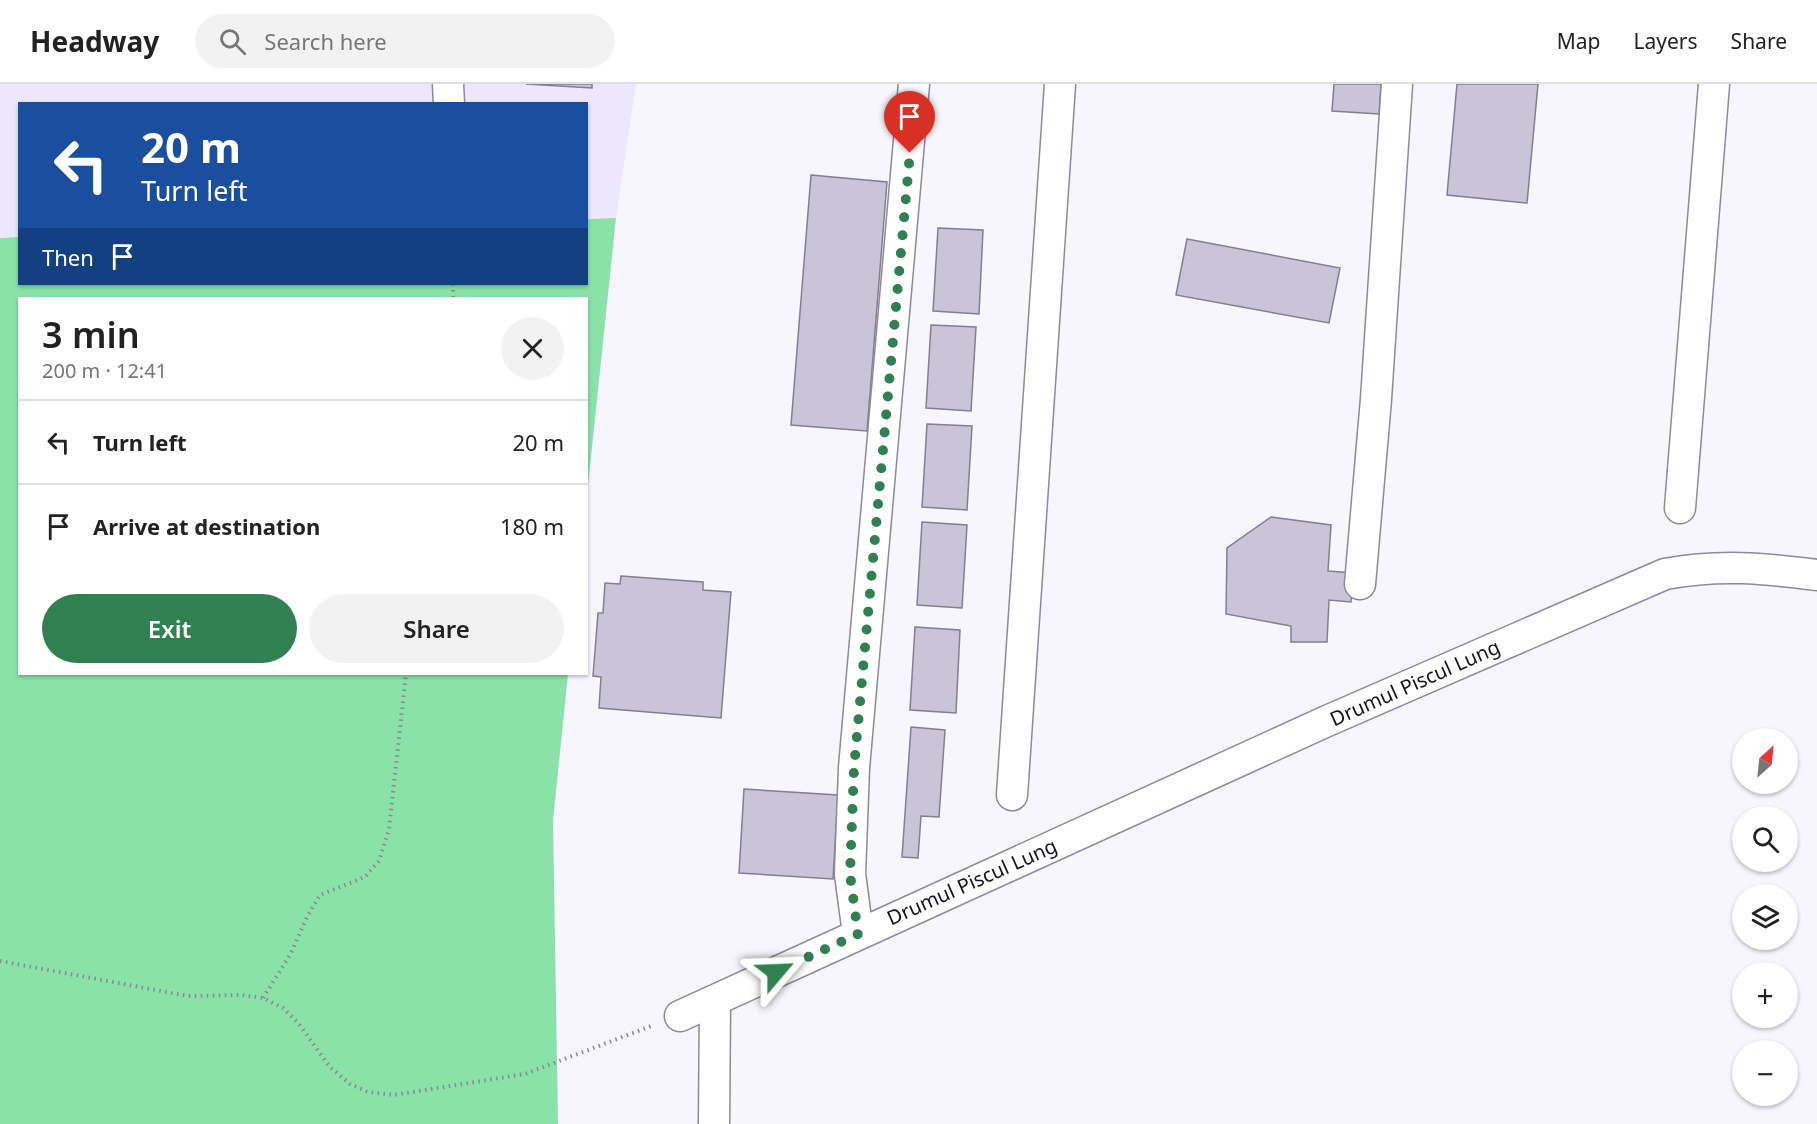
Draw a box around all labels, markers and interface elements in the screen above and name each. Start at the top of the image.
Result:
search box [195,14,615,68]
text: Headway [30,22,159,60]
icon: search [216,25,249,58]
text: Search here [264,26,387,56]
text: Map [1557,27,1601,55]
text: Layers [1634,27,1698,55]
text: Share [1731,27,1787,55]
pin [884,91,935,153]
icon: arrive [893,100,926,133]
text: 20 m [141,118,241,175]
icon: left [42,126,120,204]
text: Turn left [141,172,247,209]
icon: arrive [106,240,139,273]
text: Then [42,242,94,272]
text: 3 min [42,310,140,359]
button: close [501,317,564,380]
text: 200 m · 12:41 [42,357,167,384]
icon: left [42,426,75,459]
text: Turn left [93,427,187,457]
text: 20 m [513,427,564,457]
icon: arrive [42,510,75,543]
text: Arrive at destination [93,511,320,541]
text: 180 m [500,511,564,541]
button: Exit [42,594,297,663]
button: Share [309,594,564,663]
street label: Drumul Piscul Lung [1326,633,1504,732]
north arrow [1732,728,1798,794]
map controls [1732,728,1798,1106]
button: search [1732,806,1798,872]
street label: Drumul Piscul Lung [883,832,1061,931]
button: layers [1732,884,1798,950]
position arrow [744,940,808,1004]
button: + [1732,962,1798,1028]
button: − [1732,1040,1798,1106]

